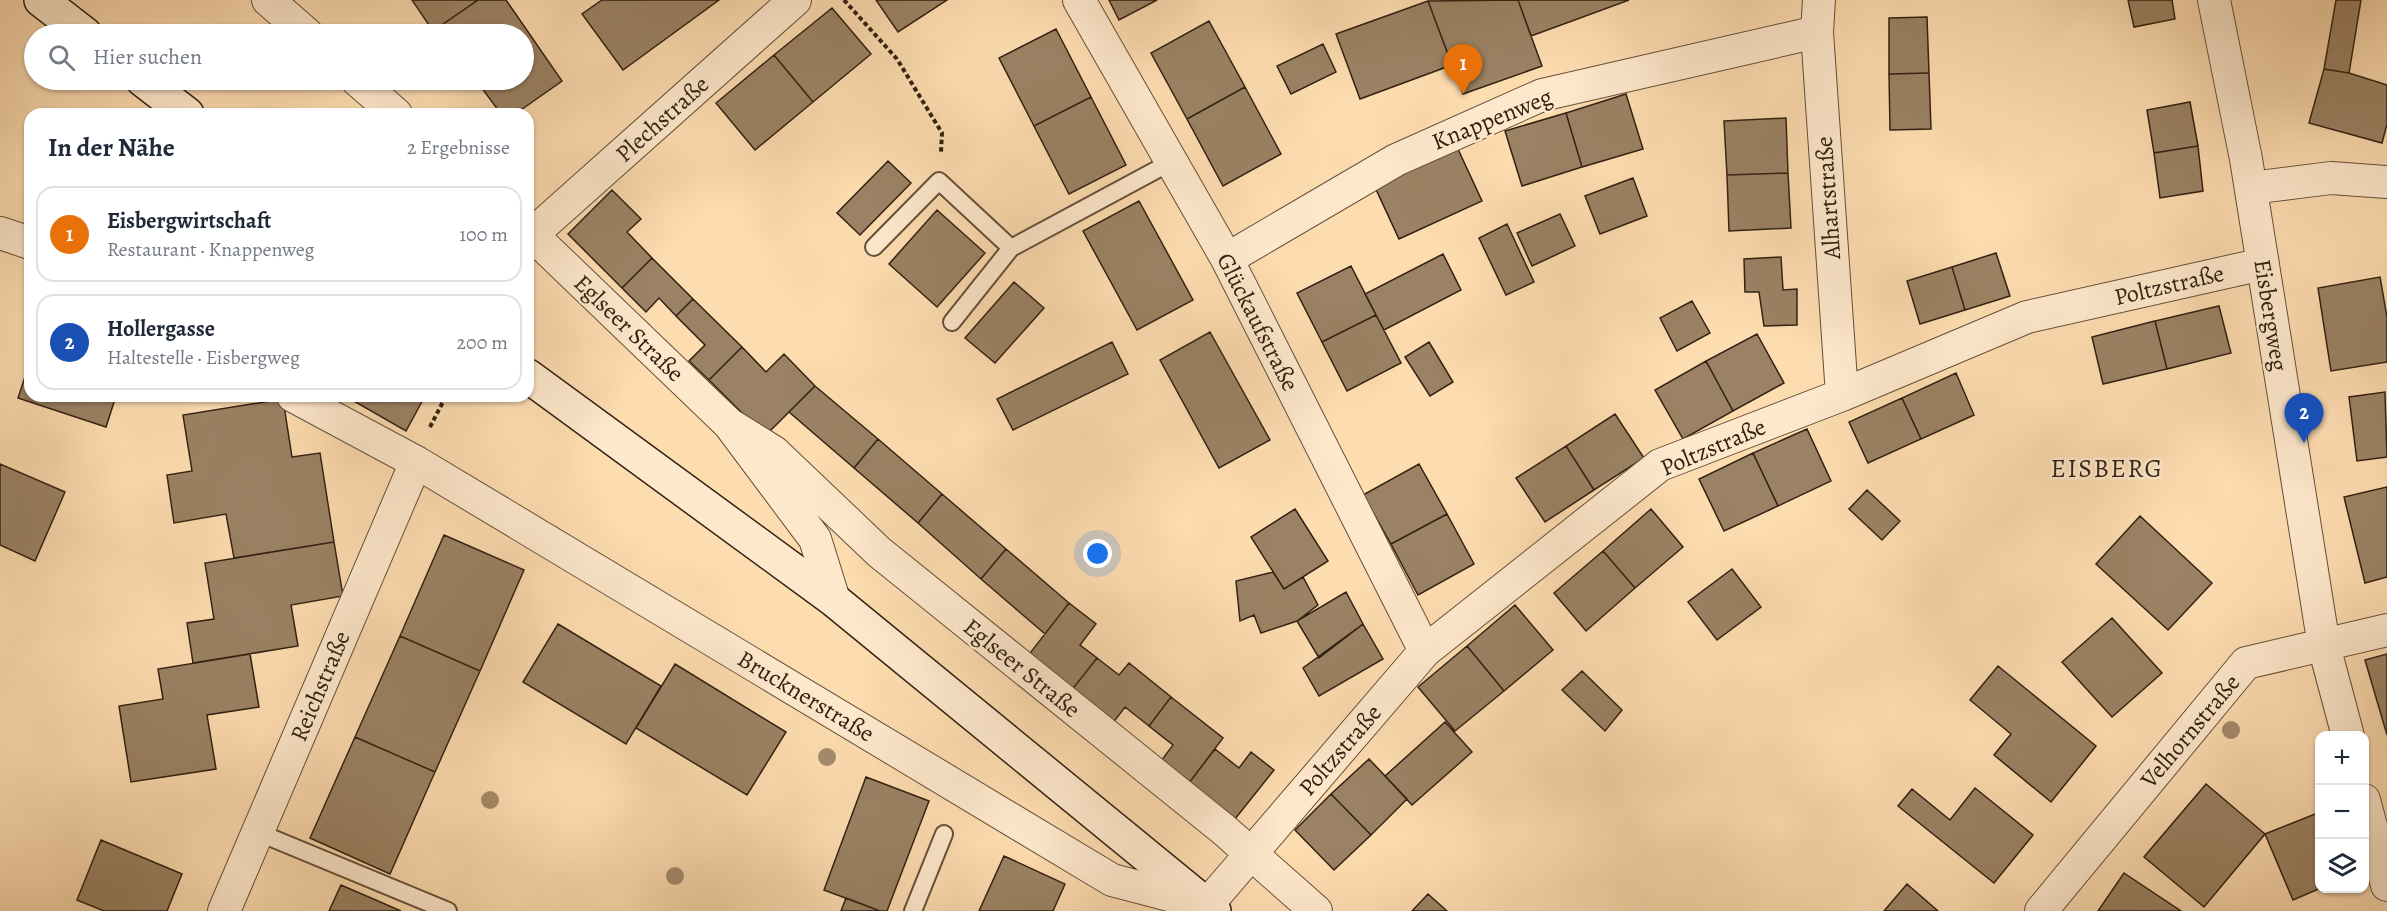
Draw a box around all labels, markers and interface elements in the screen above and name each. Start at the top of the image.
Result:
search box [24,24,534,90]
icon: search [45,41,78,74]
text: Hier suchen [93,42,202,72]
pin: 1 [1444,44,1482,94]
street label: Plechstraße [608,68,716,170]
street label: Knappenweg [1427,80,1557,158]
text: In der Nähe [48,130,175,165]
text: 2 Ergebnisse [407,134,510,161]
street label: Alhartstraße [1808,135,1848,262]
text: Eisbergwirtschaft [107,206,271,236]
text: 1 [66,221,73,248]
text: 100 m [459,221,508,248]
text: Restaurant · Knappenweg [107,236,315,263]
street label: Glückaufstraße [1209,247,1307,397]
street label: Poltzstraße [2111,257,2227,313]
street label: Eisbergweg [2246,257,2296,373]
street label: Eglseer Straße [567,267,691,389]
text: Hollergasse [107,314,215,344]
text: 2 [65,329,74,356]
text: 200 m [457,329,508,356]
text: Haltestelle · Eisbergweg [107,344,300,371]
pin: 2 [2284,394,2324,443]
street label: Poltzstraße [1655,410,1771,484]
district label: EISBERG [2051,451,2163,486]
your location [1083,539,1112,568]
street label: Eglseer Straße [957,611,1087,725]
street label: Reichstraße [282,626,358,746]
street label: Brucknerstraße [732,643,880,749]
street label: Velhornstraße [2132,667,2247,795]
street label: Poltzstraße [1291,697,1389,803]
map controls [2315,731,2369,893]
button: + [2315,731,2369,785]
button: − [2315,785,2369,839]
button: layers [2315,839,2369,893]

